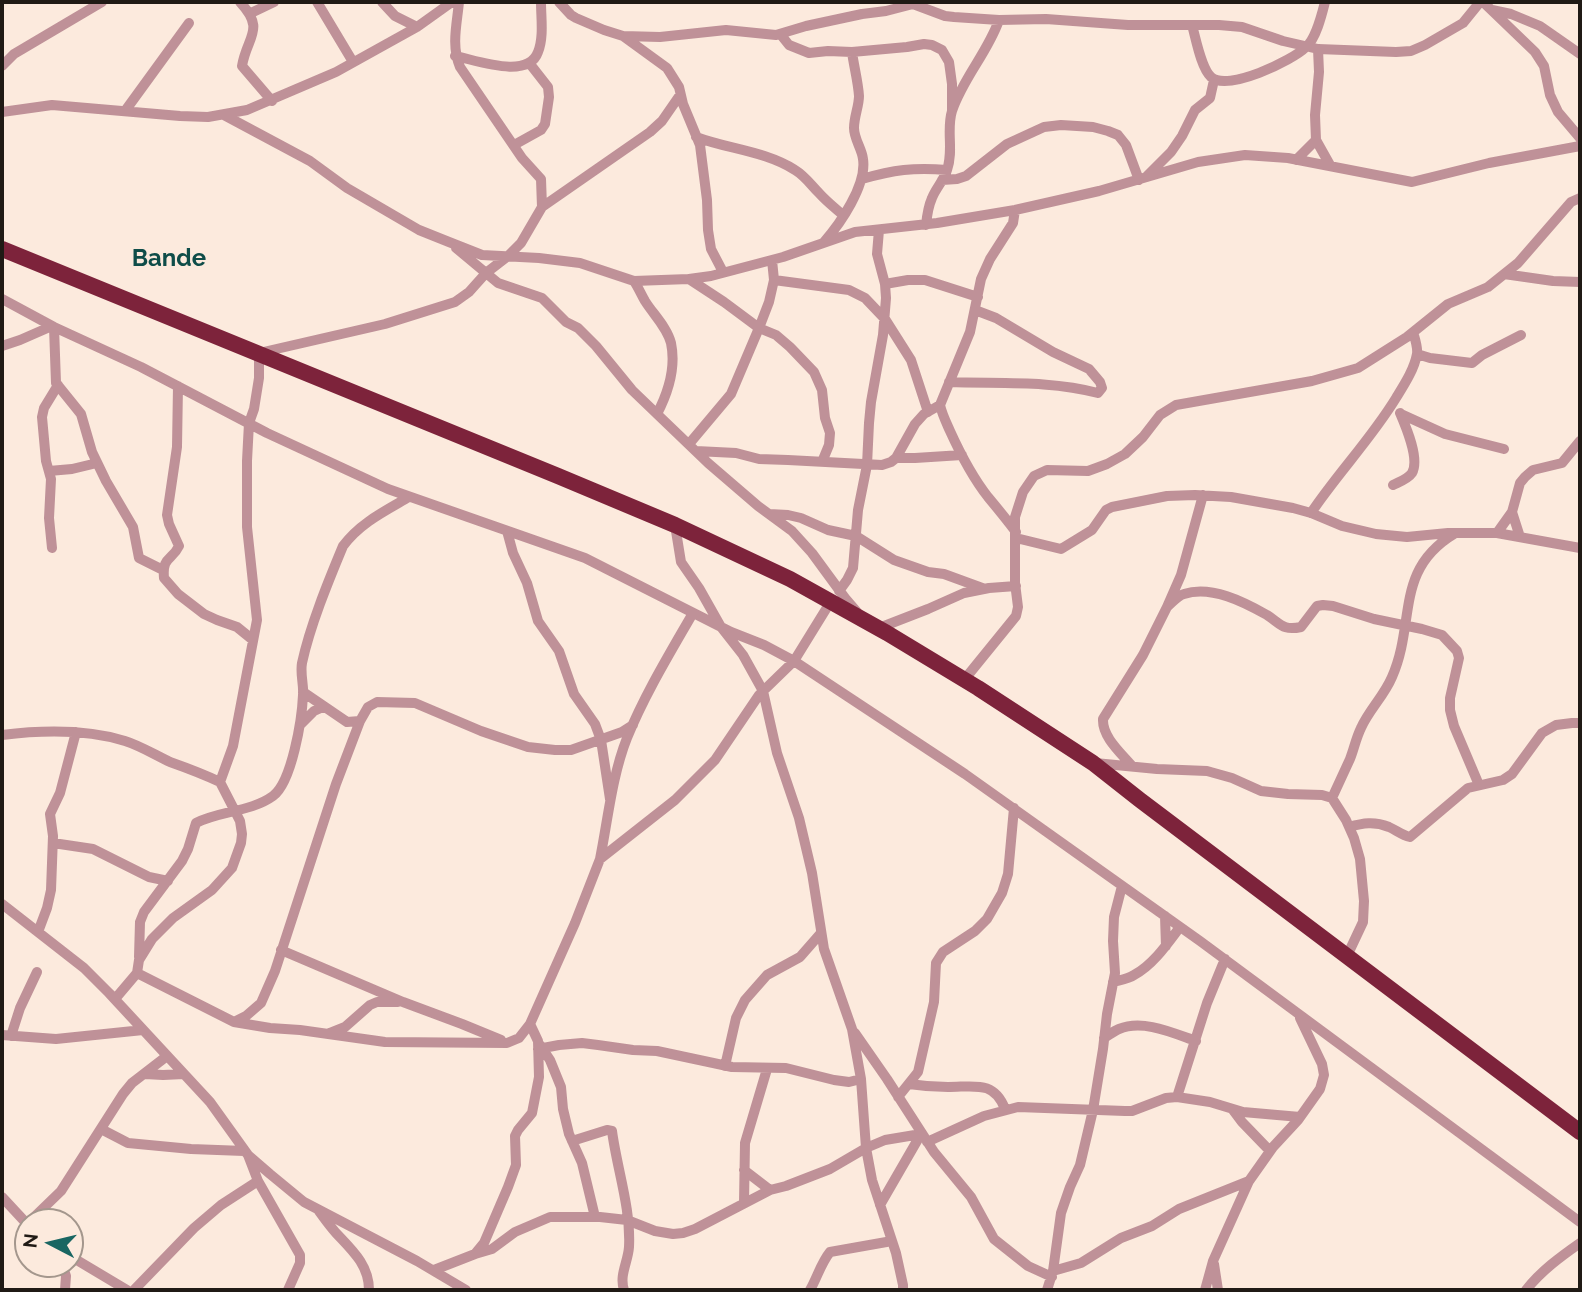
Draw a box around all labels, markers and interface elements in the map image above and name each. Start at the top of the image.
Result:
district label: Bande [132,245,206,273]
north arrow [14,1208,84,1278]
text: N [18,1232,42,1249]

